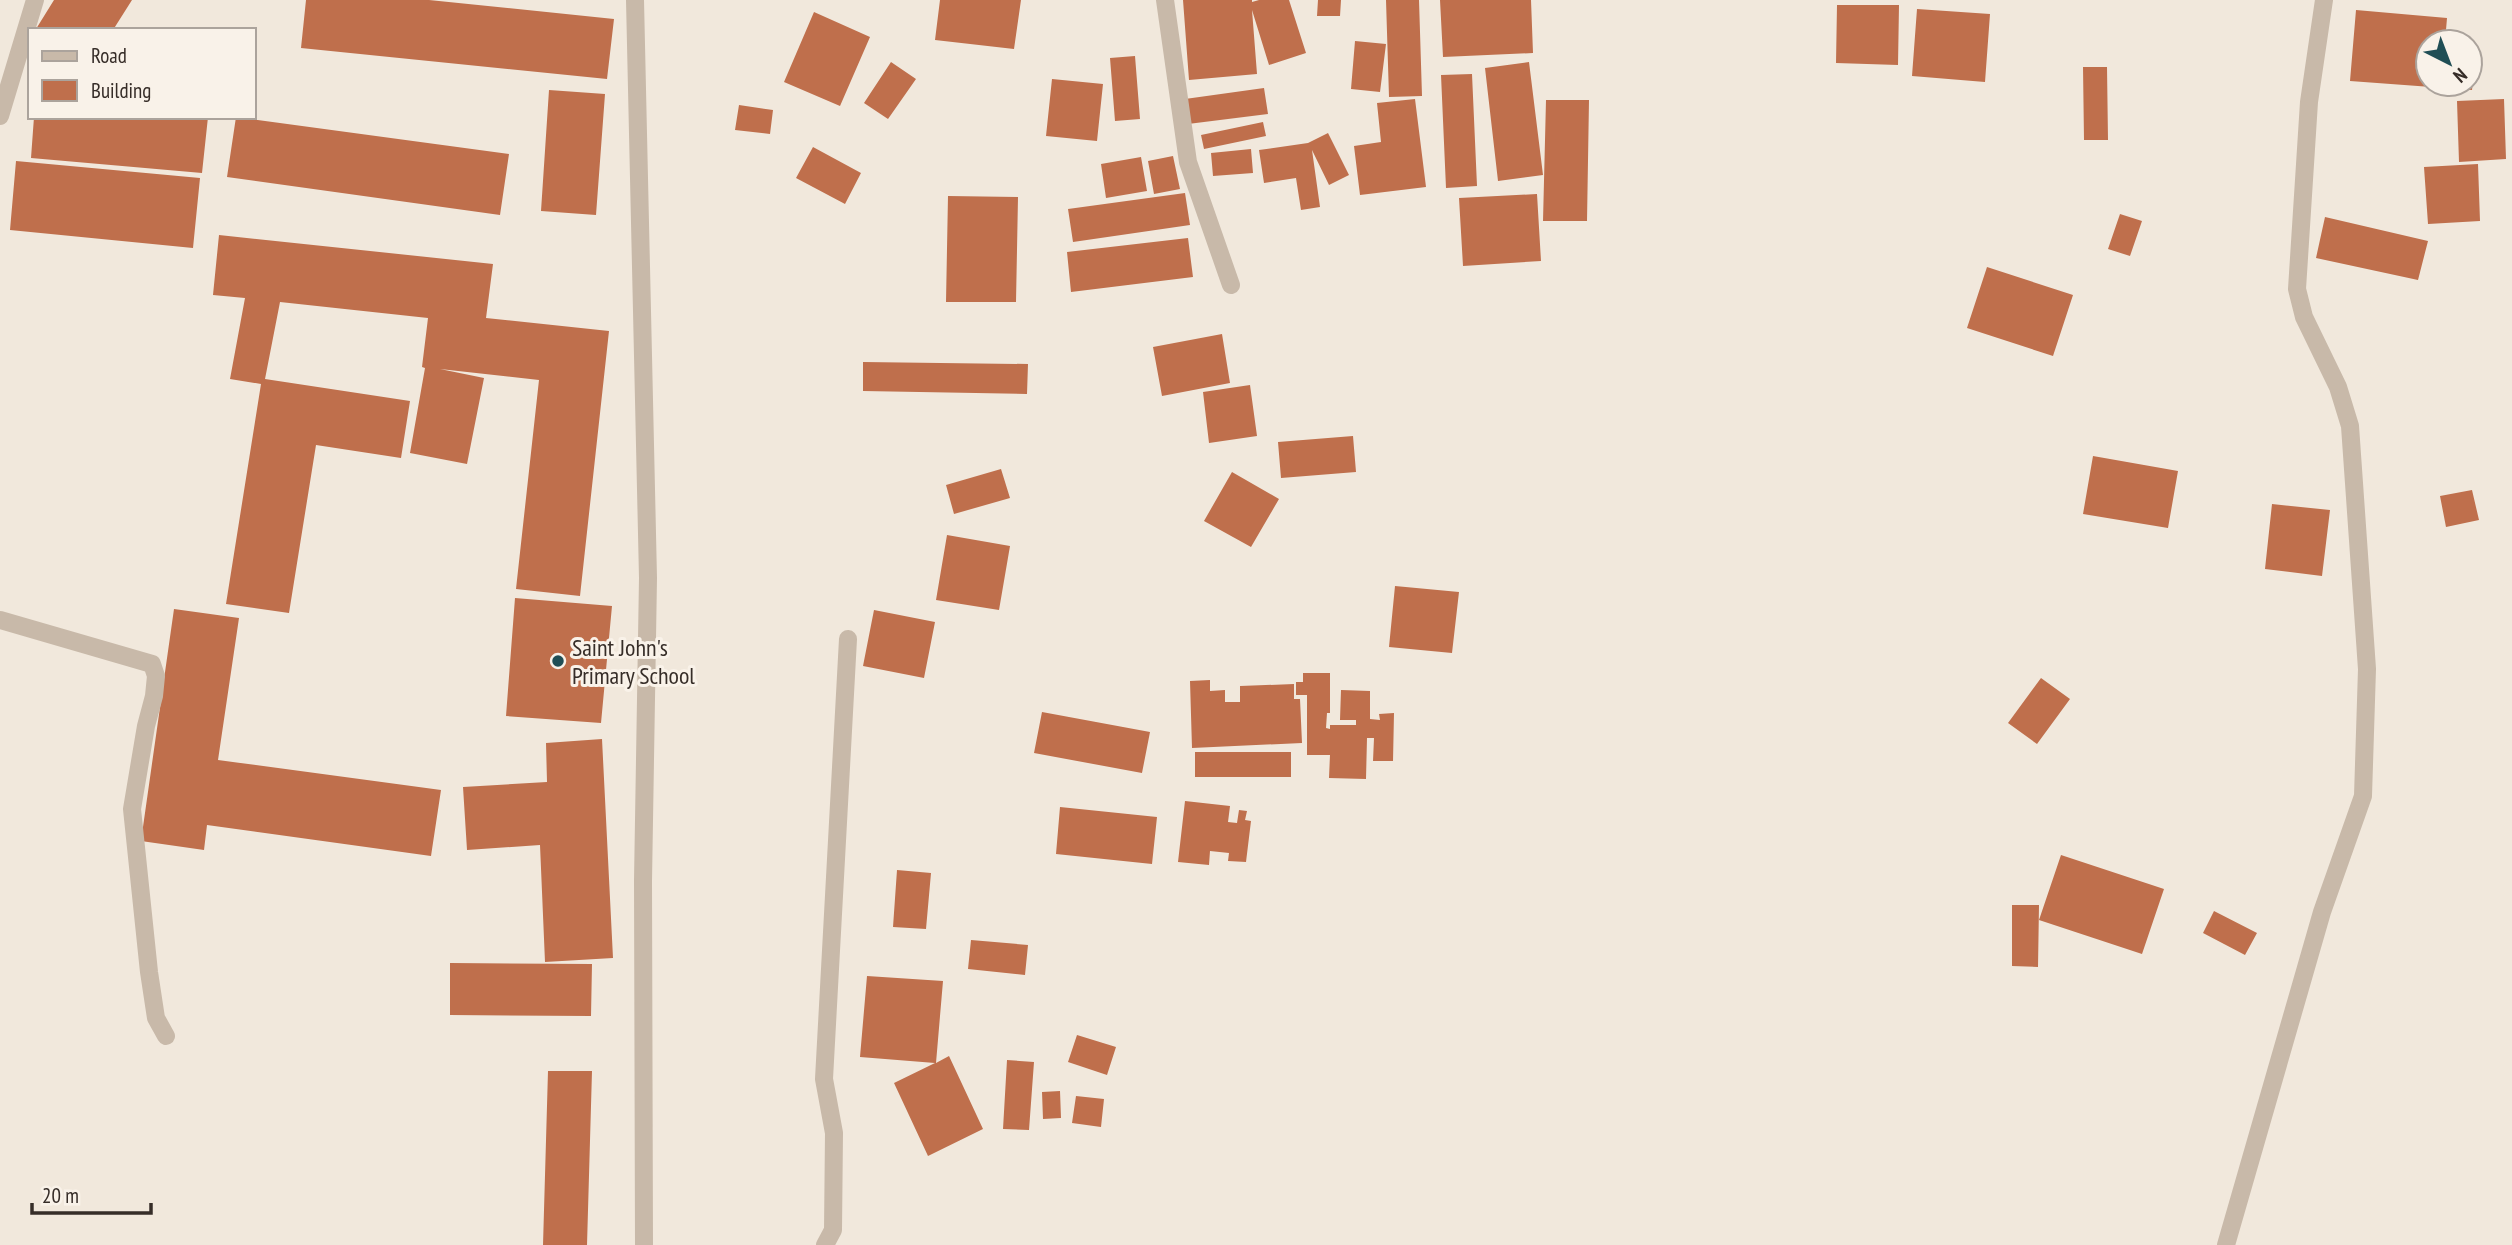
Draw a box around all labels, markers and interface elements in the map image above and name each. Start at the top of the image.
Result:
legend [28,28,256,119]
north arrow [2414,28,2484,98]
text: Road [91,42,127,69]
text: N [2449,63,2472,88]
text: Building [91,77,151,104]
place label: Saint John's Primary School [572,632,695,691]
marker: Saint John's Primary School [550,653,566,669]
scale bar [32,1172,150,1216]
text: 20 m [42,1182,79,1209]

